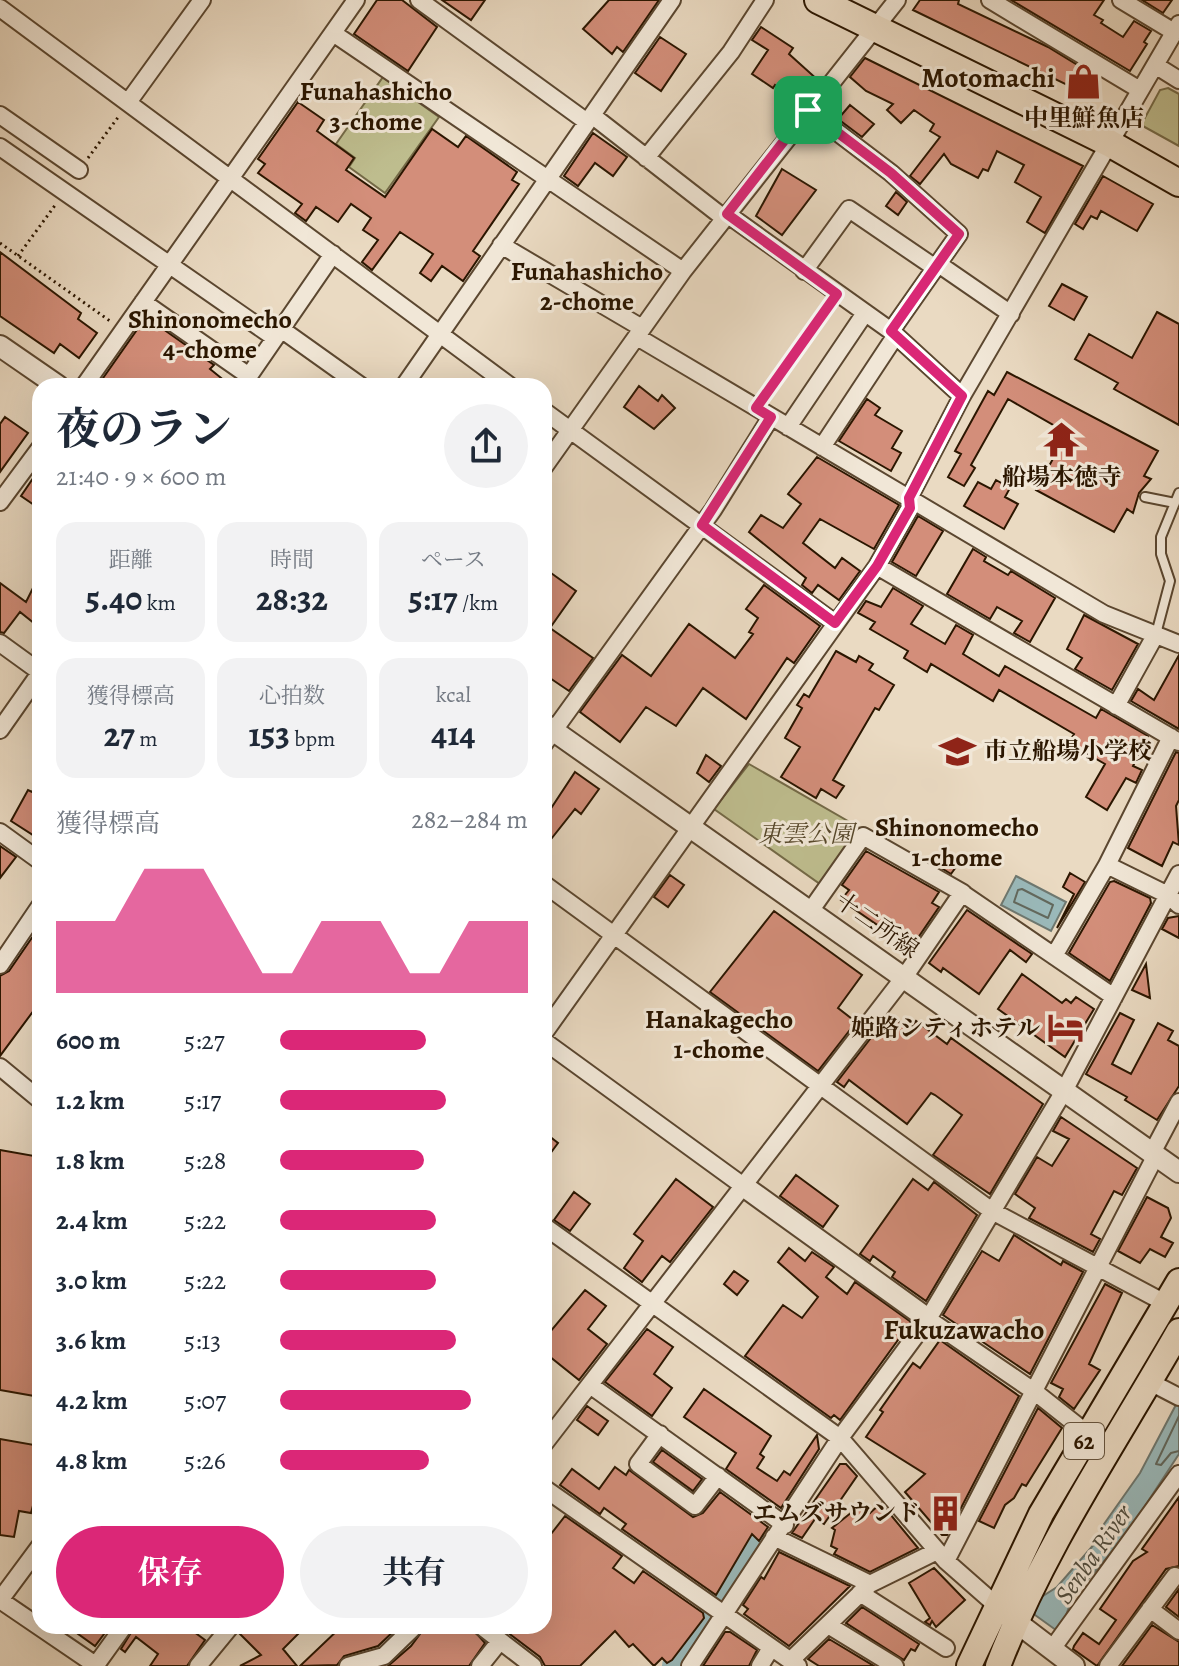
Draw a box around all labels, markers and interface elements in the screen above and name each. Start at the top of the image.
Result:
district label: Motomachi [921,59,1055,97]
shop icon: 中里鮮魚店 [1065,62,1103,100]
district label: Funahashicho 3-chome [300,74,452,139]
pin [774,76,842,144]
icon: arrive [786,88,830,132]
place label: 中里鮮魚店 [1024,102,1144,134]
district label: Funahashicho 2-chome [511,254,663,319]
district label: Shinonomecho 4-chome [128,302,292,367]
text: 夜のラン [56,399,232,459]
button: share [444,404,528,488]
temple icon: 船場本徳寺 [1043,421,1081,459]
text: 21:40 · 9 × 600 m [56,459,226,494]
place label: 船場本徳寺 [1002,461,1122,493]
text: 距離 [109,545,153,575]
text: 時間 [270,545,314,575]
text: ペース [421,545,486,575]
text: 5.40 [85,575,142,622]
text: 28:32 [256,575,328,622]
text: 5:17 [408,575,458,622]
text: km [142,588,176,618]
text: /km [458,588,498,618]
text: kcal [436,680,471,710]
text: 獲得標高 [87,681,175,711]
text: 心拍数 [259,681,325,711]
text: 414 [431,710,475,757]
text: 27 [104,711,135,758]
text: 153 [249,711,290,758]
text: m [135,724,157,754]
text: bpm [290,724,335,754]
school or university icon: 市立船場小学校 [939,732,977,770]
place label: 市立船場小学校 [984,735,1152,767]
text: 282–284 m [411,802,528,837]
text: 獲得標高 [56,806,160,841]
district label: Shinonomecho 1-chome [875,810,1039,875]
park label: 東雲公園 [758,818,858,850]
street label: 十二所線 [829,884,925,966]
district label: Hanakagecho 1-chome [645,1002,793,1067]
hotel icon: 姫路シティホテル [1047,1009,1085,1047]
place label: 姫路シティホテル [851,1012,1040,1044]
text: 600 m [56,1023,121,1058]
text: 5:27 [184,1023,225,1058]
text: 1.2 km [56,1083,125,1118]
text: 5:17 [184,1083,221,1118]
text: 1.8 km [56,1143,125,1178]
text: 5:28 [184,1143,226,1178]
text: 2.4 km [56,1203,128,1238]
text: 5:22 [184,1203,226,1238]
text: 3.0 km [56,1263,127,1298]
text: 5:22 [184,1263,226,1298]
district label: Fukuzawacho [884,1311,1044,1349]
text: 3.6 km [56,1323,126,1358]
text: 5:13 [184,1323,221,1358]
text: 4.2 km [56,1383,128,1418]
text: 5:07 [184,1383,226,1418]
road number: 62 [1064,1423,1104,1459]
text: 4.8 km [56,1443,128,1478]
text: 5:26 [184,1443,226,1478]
building icon: エムズサウンド [927,1494,965,1532]
place label: エムズサウンド [752,1497,920,1529]
water label: Senba River [1046,1497,1141,1611]
button: 保存 [56,1526,284,1618]
button: 共有 [300,1526,528,1618]

